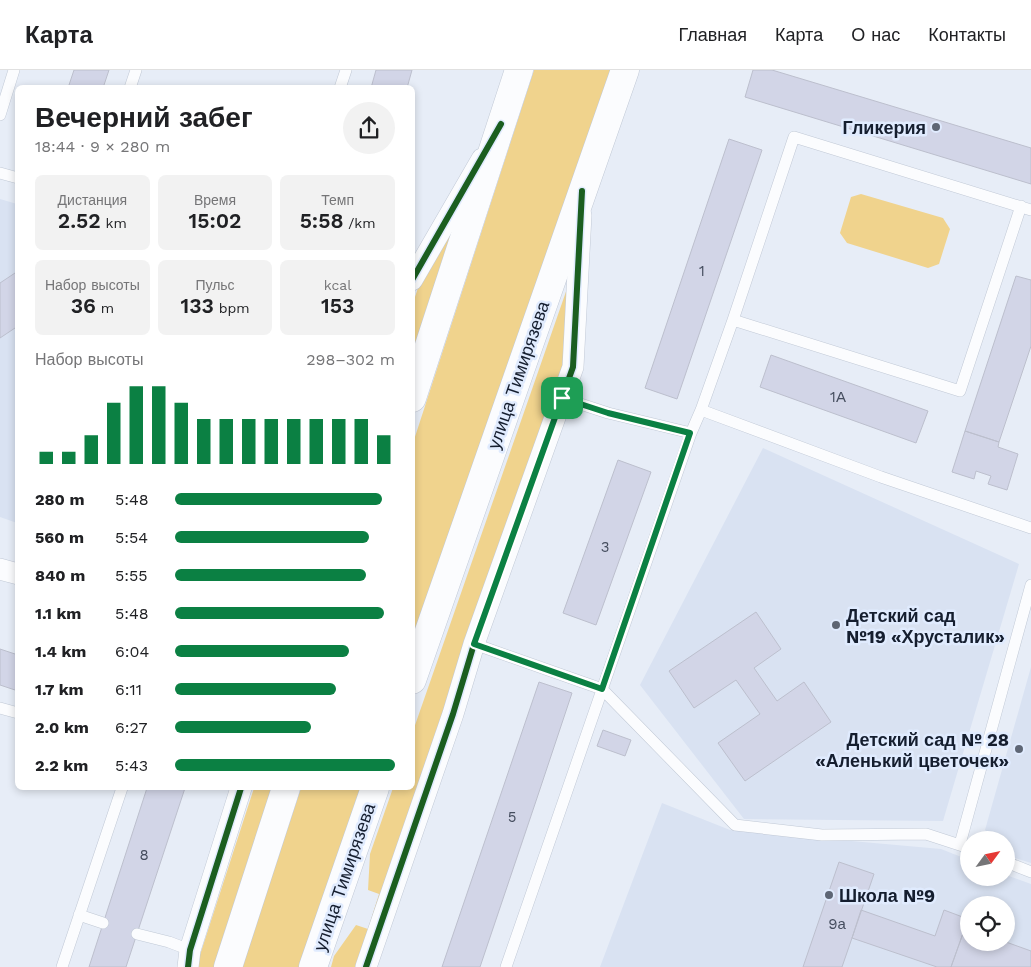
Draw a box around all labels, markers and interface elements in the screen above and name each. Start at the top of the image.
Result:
text: Карта [25,21,93,49]
text: Главная [678,24,747,45]
text: Карта [775,24,823,45]
text: О нас [851,24,900,45]
text: Контакты [928,24,1006,45]
text: Вечерний забег [35,101,253,134]
button: share [343,102,395,154]
place label: Гликерия [843,117,926,138]
marker: Гликерия [930,121,942,133]
text: 18:44 · 9 × 280 m [35,137,170,156]
text: Дистанция [58,192,127,208]
text: Время [194,192,236,208]
text: Темп [321,192,354,208]
text: 2.52 [58,208,101,233]
text: 15:02 [188,208,242,233]
text: 5:58 [300,208,343,233]
text: km [101,215,127,231]
text: /km [343,215,376,231]
house number: 1 [699,262,705,280]
text: Набор высоты [45,277,140,293]
text: Пульс [195,277,235,293]
text: kcal [324,277,352,293]
text: 36 [71,293,96,318]
text: 133 [180,293,214,318]
text: 153 [321,293,354,318]
street label: улица Тимирязева [483,297,554,452]
text: m [96,300,114,316]
text: bpm [214,300,250,316]
text: Набор высоты [35,350,143,369]
text: 298–302 m [306,350,395,369]
pin [541,377,583,419]
icon: arrive [548,384,576,412]
house number: 1А [830,388,846,406]
text: 280 m [35,490,85,509]
text: 5:48 [115,490,149,509]
text: 560 m [35,528,84,547]
text: 5:54 [115,528,148,547]
house number: 3 [601,538,609,556]
text: 840 m [35,566,85,585]
text: 5:55 [115,566,148,585]
text: 1.1 km [35,604,81,623]
text: 5:48 [115,604,149,623]
place label: Детский сад №19 «Хрусталик» [846,605,1005,647]
marker: Детский сад №19 «Хрусталик» [830,619,842,631]
text: 1.4 km [35,642,86,661]
text: 6:04 [115,642,149,661]
text: 1.7 km [35,680,84,699]
text: 6:11 [115,680,142,699]
text: 2.0 km [35,718,89,737]
text: 6:27 [115,718,147,737]
place label: Детский сад № 28 «Аленький цветочек» [815,729,1009,771]
marker: Детский сад № 28 «Аленький цветочек» [1013,743,1025,755]
text: 2.2 km [35,756,88,775]
text: 5:43 [115,756,148,775]
street label: улица Тимирязева [309,799,380,954]
house number: 5 [508,808,516,826]
north arrow [960,831,1015,886]
map controls [960,831,1015,951]
house number: 8 [139,846,149,864]
place label: Школа №9 [839,885,935,906]
marker: Школа №9 [823,889,835,901]
button: locate [960,896,1015,951]
house number: 9а [828,915,846,933]

